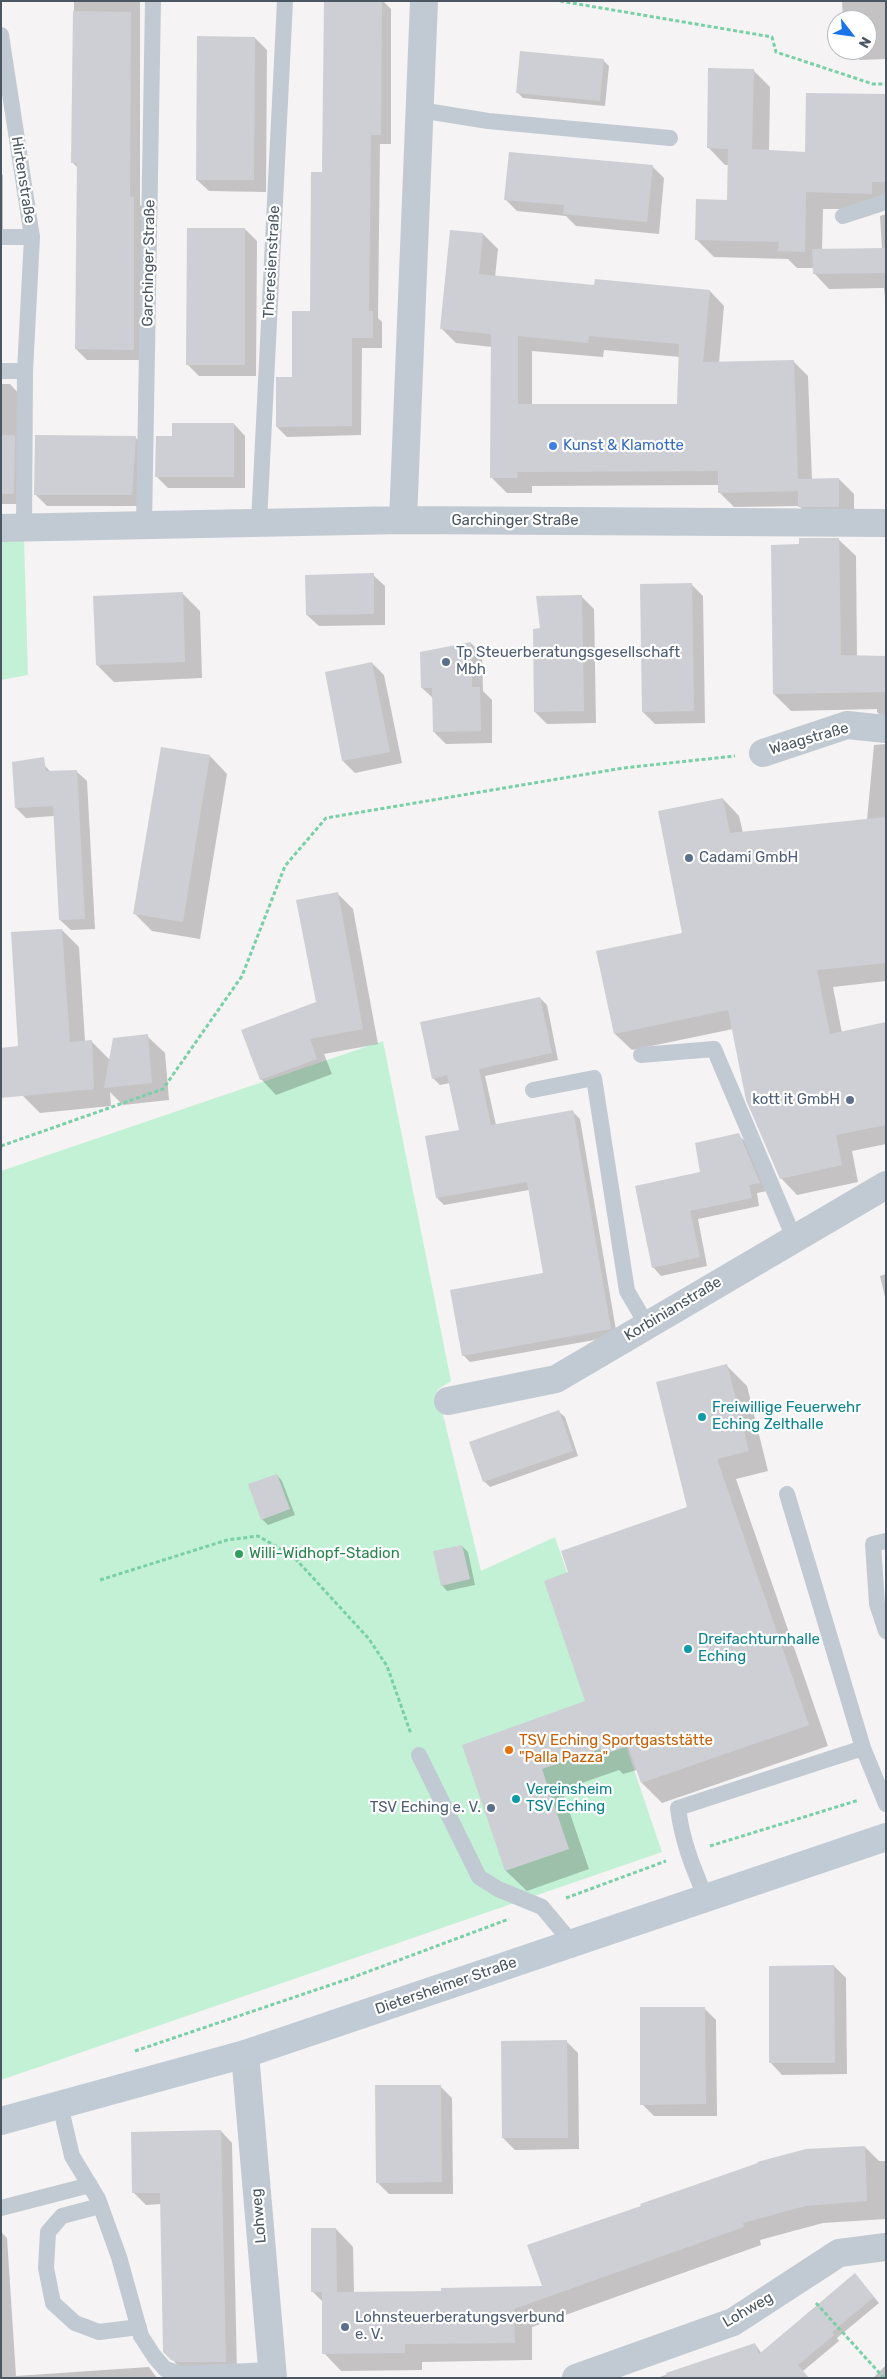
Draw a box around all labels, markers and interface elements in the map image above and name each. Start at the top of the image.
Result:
north arrow [827,10,877,60]
text: N [855,34,874,51]
street label: Hirtenstraße [7,135,39,225]
street label: Garchinger Straße [139,199,159,327]
street label: Theresienstraße [260,205,284,319]
place label: Kunst & Klamotte [563,437,684,455]
marker: Kunst & Klamotte [547,440,559,452]
street label: Garchinger Straße [451,512,579,530]
place label: Tp Steuerberatungsgesellschaft Mbh [456,644,680,679]
marker: Tp Steuerberatungsgesellschaft Mbh [440,656,452,668]
street label: Waagstraße [767,719,851,759]
place label: Cadami GmbH [699,849,798,867]
marker: Cadami GmbH [683,852,695,864]
place label: kott it GmbH [752,1091,840,1109]
marker: kott it GmbH [844,1094,856,1106]
street label: Korbinianstraße [621,1273,725,1345]
place label: Freiwillige Feuerwehr Eching Zelthalle [712,1399,861,1434]
marker: Freiwillige Feuerwehr Eching Zelthalle [696,1411,708,1423]
place label: Willi-Widhopf-Stadion [249,1545,400,1563]
marker: Willi-Widhopf-Stadion [233,1548,245,1560]
place label: Dreifachturnhalle Eching [698,1631,820,1666]
marker: Dreifachturnhalle Eching [682,1643,694,1655]
place label: TSV Eching Sportgaststätte "Palla Pazza" [519,1732,713,1767]
marker: TSV Eching Sportgaststätte "Palla Pazza" [503,1744,515,1756]
place label: Vereinsheim TSV Eching [526,1781,612,1816]
marker: Vereinsheim TSV Eching [510,1793,522,1805]
place label: TSV Eching e. V. [370,1799,481,1817]
marker: TSV Eching e. V. [485,1802,497,1814]
street label: Dietersheimer Straße [373,1953,519,2019]
street label: Lohweg [248,2188,270,2244]
street label: Lohweg [720,2288,776,2332]
place label: Lohnsteuerberatungsverbund e. V. [355,2309,565,2344]
marker: Lohnsteuerberatungsverbund e. V. [339,2321,351,2333]

